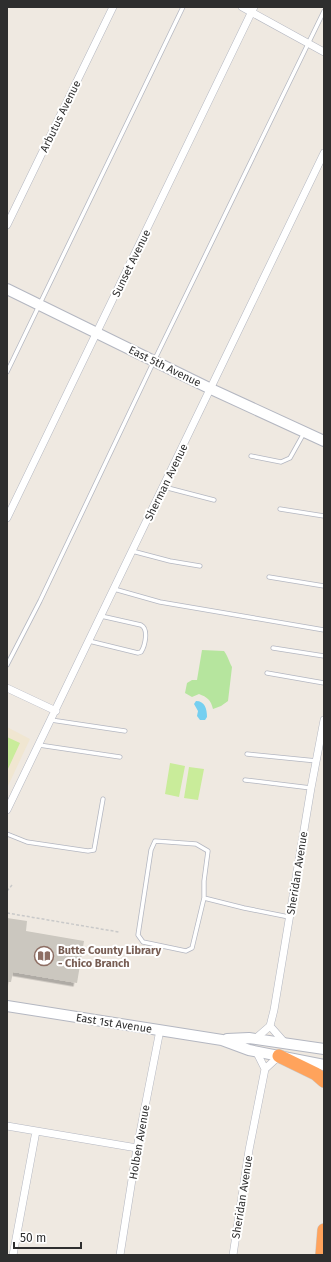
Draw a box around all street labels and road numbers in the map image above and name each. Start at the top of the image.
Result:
street label: Arbutus Avenue [37,78,83,154]
street label: Sunset Avenue [110,227,153,299]
street label: East 5th Avenue [126,343,203,390]
street label: Sherman Avenue [142,442,191,523]
street label: Sheridan Avenue [284,830,311,916]
street label: East 1st Avenue [75,1011,153,1036]
street label: Holben Avenue [127,1104,152,1180]
street label: Sheridan Avenue [229,1154,256,1240]

